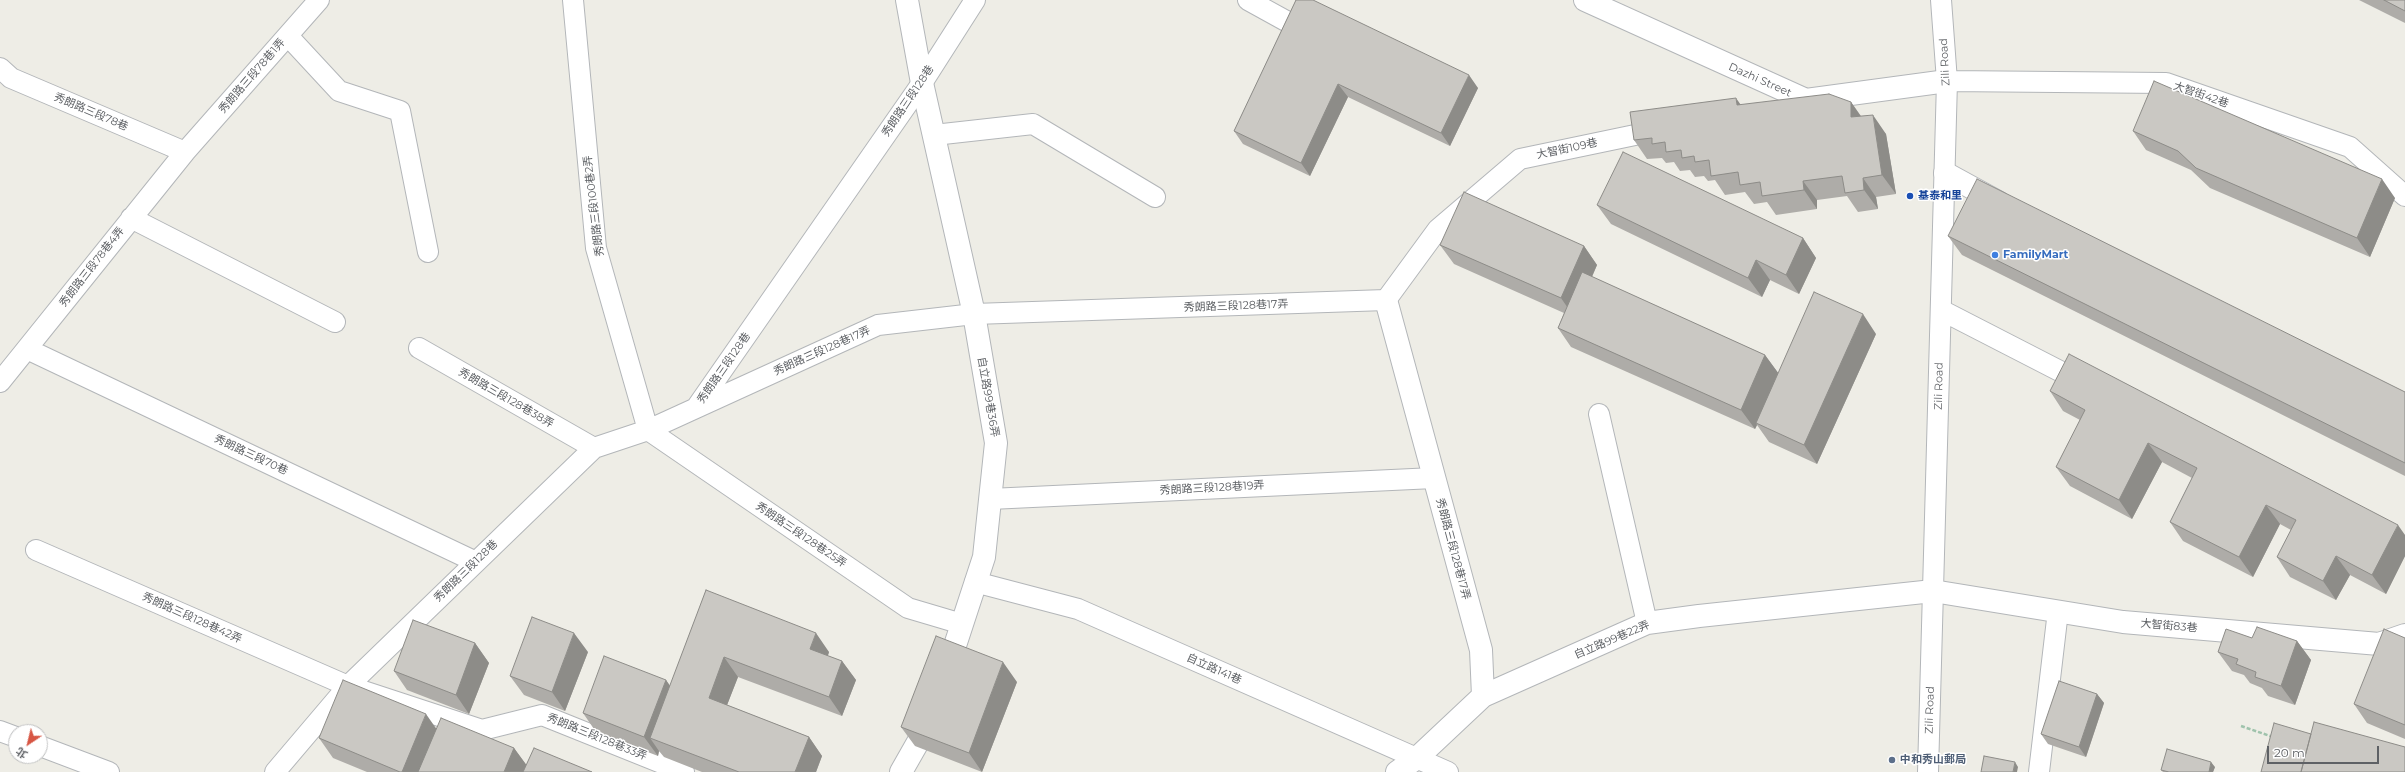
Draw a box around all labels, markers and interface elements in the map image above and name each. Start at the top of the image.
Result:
street label: 秀朗路三段78巷1弄 [216,36,288,116]
street label: Zili Road [1937,38,1953,86]
street label: Dazhi Street [1726,60,1794,100]
street label: 秀朗路三段128巷 [879,63,937,139]
street label: 大智街42巷 [2172,79,2230,111]
street label: 秀朗路三段78巷 [52,90,130,134]
street label: 大智街109巷 [1535,136,1599,162]
street label: 秀朗路三段100巷2弄 [581,155,607,257]
place label: 基泰和里 [1918,189,1962,203]
marker: 基泰和里 [1905,191,1915,201]
street label: 秀朗路三段78巷4弄 [57,224,127,310]
place label: FamilyMart [2003,248,2068,262]
marker: FamilyMart [1990,250,2000,260]
street label: 秀朗路三段128巷17弄 [1183,298,1289,314]
street label: 秀朗路三段128巷17弄 [771,324,873,378]
street label: 秀朗路三段128巷 [695,330,753,406]
street label: 自立路99巷36弄 [974,356,1002,438]
street label: Zili Road [1932,362,1946,410]
street label: 秀朗路三段128巷38弄 [456,365,556,431]
street label: 秀朗路三段70巷 [212,432,290,478]
street label: 秀朗路三段128巷19弄 [1159,479,1265,497]
street label: 秀朗路三段128巷17弄 [1433,497,1473,601]
street label: 秀朗路三段128巷25弄 [753,500,849,570]
street label: 秀朗路三段128巷 [431,537,501,605]
street label: 秀朗路三段128巷42弄 [140,590,244,646]
street label: 大智街83巷 [2140,617,2198,635]
street label: 自立路99巷22弄 [1572,618,1652,662]
street label: 自立路141巷 [1184,651,1244,687]
street label: Zili Road [1923,686,1937,734]
street label: 秀朗路三段128巷33弄 [545,711,649,763]
north arrow [8,724,48,764]
scale bar [2269,738,2381,764]
text: 北 [13,744,30,762]
text: 20 m [2274,745,2305,760]
place label: 中和秀山郵局 [1900,753,1966,767]
marker: 中和秀山郵局 [1887,755,1897,765]

